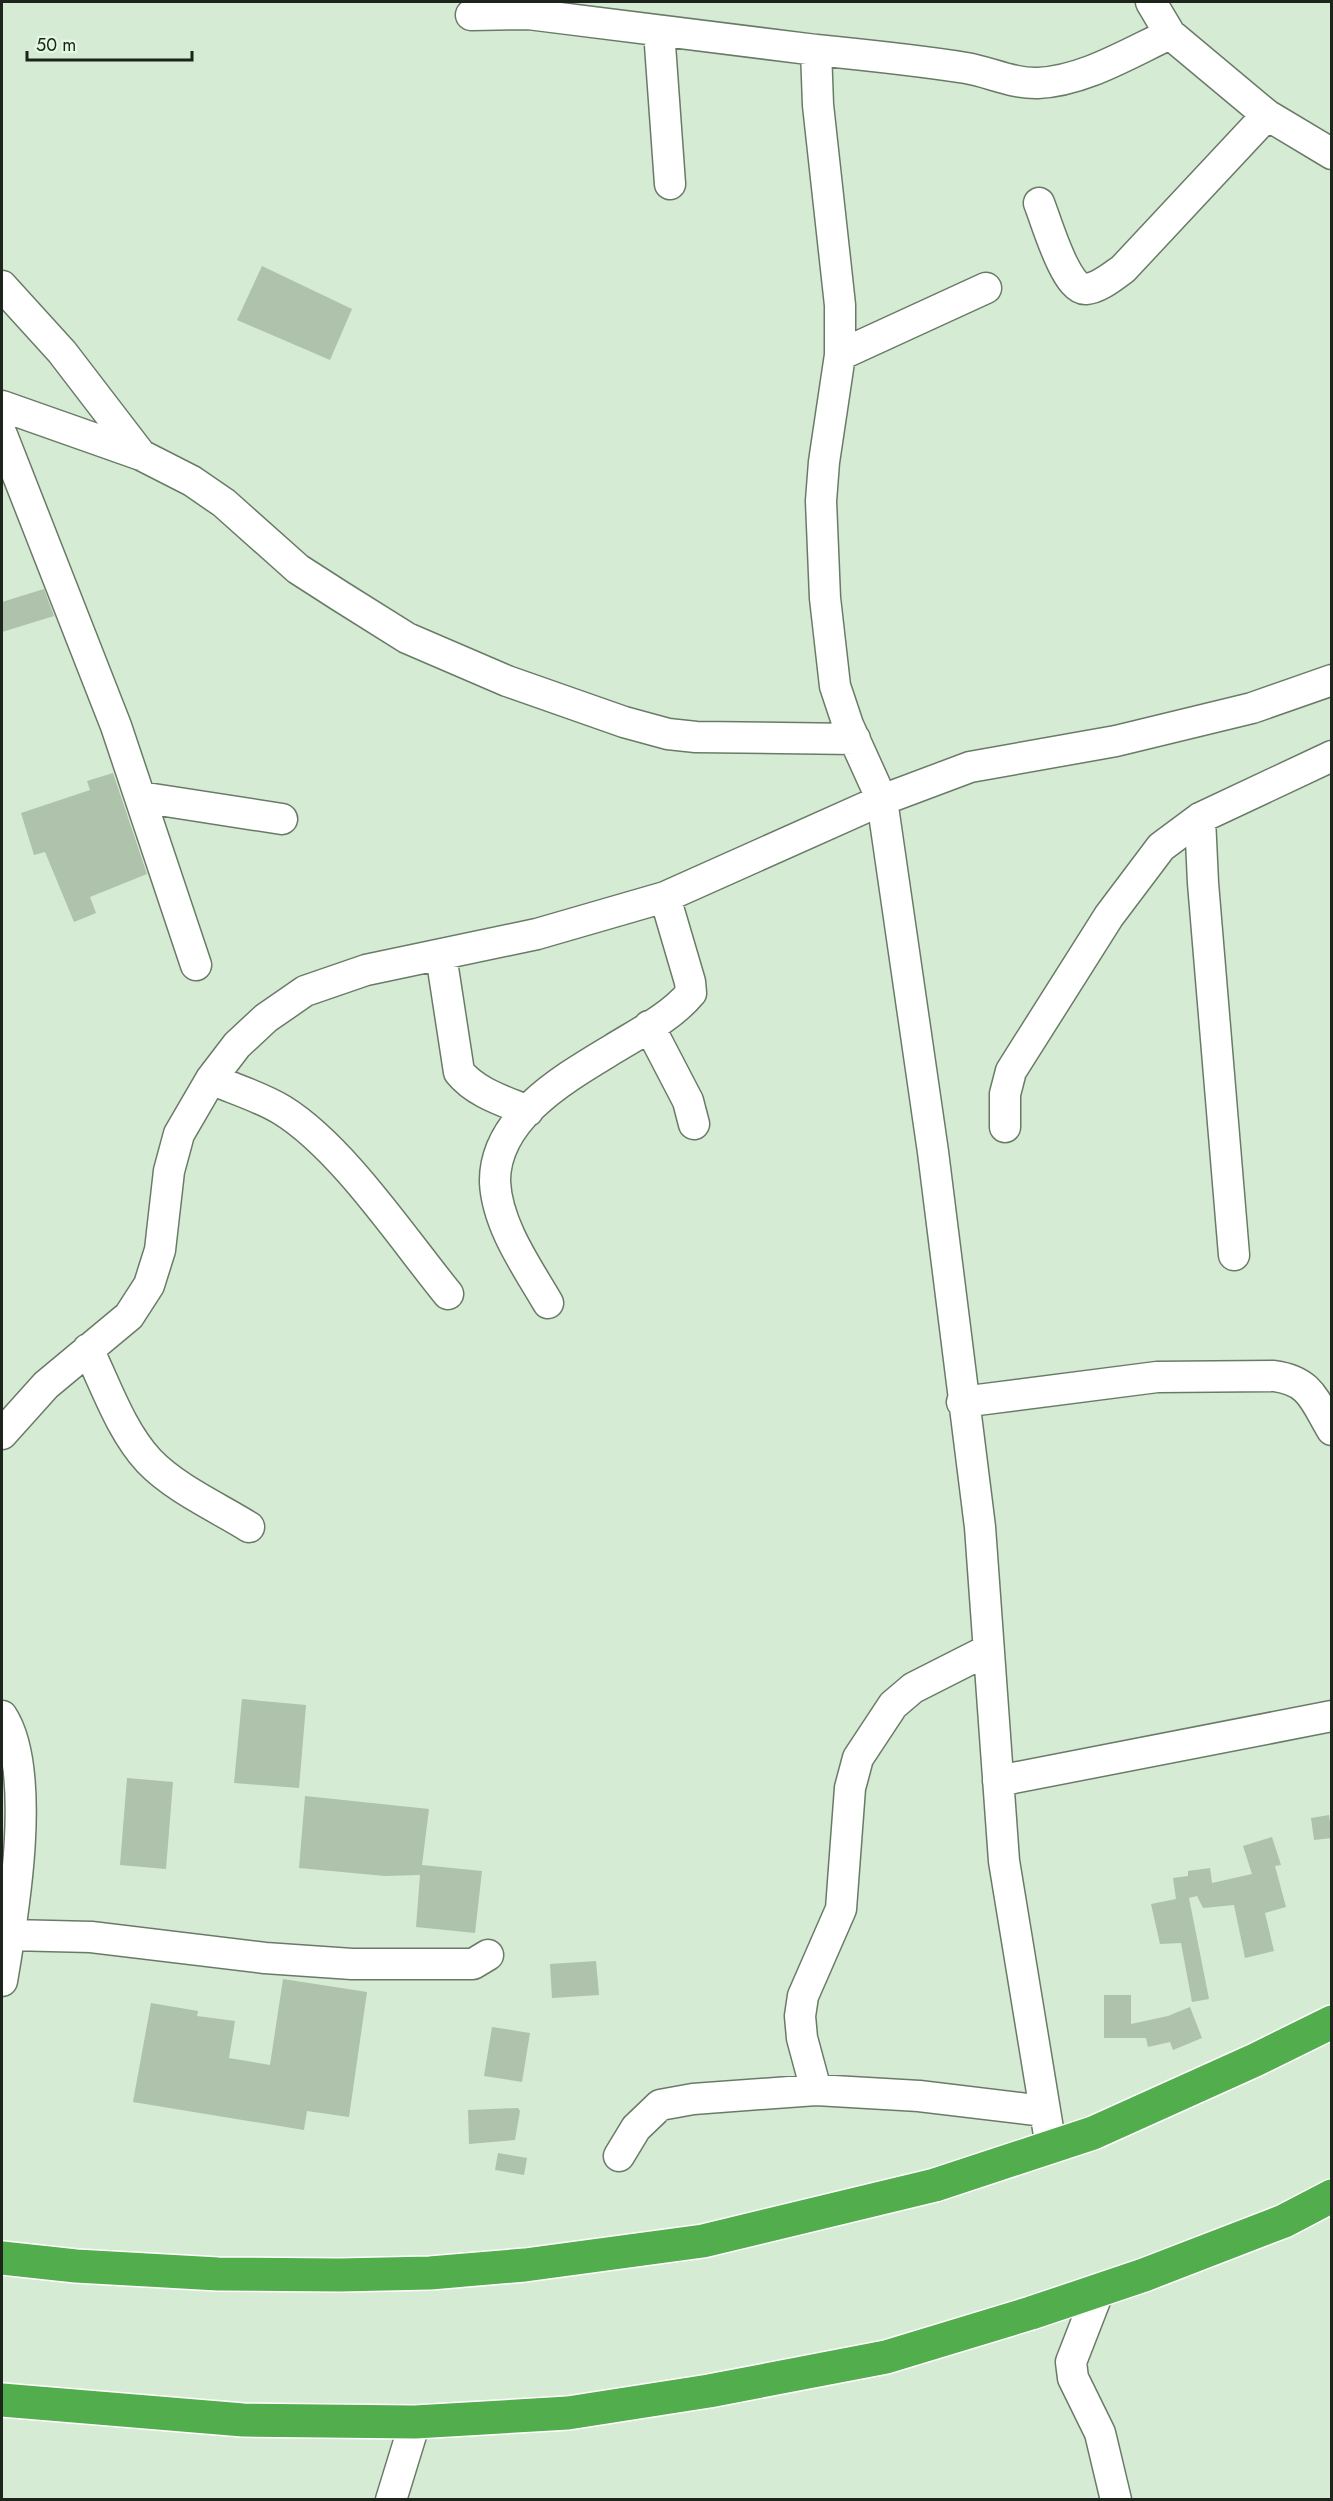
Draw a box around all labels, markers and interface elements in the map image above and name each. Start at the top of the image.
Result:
scale bar [27,24,192,62]
text: 50 m [36,32,76,58]

